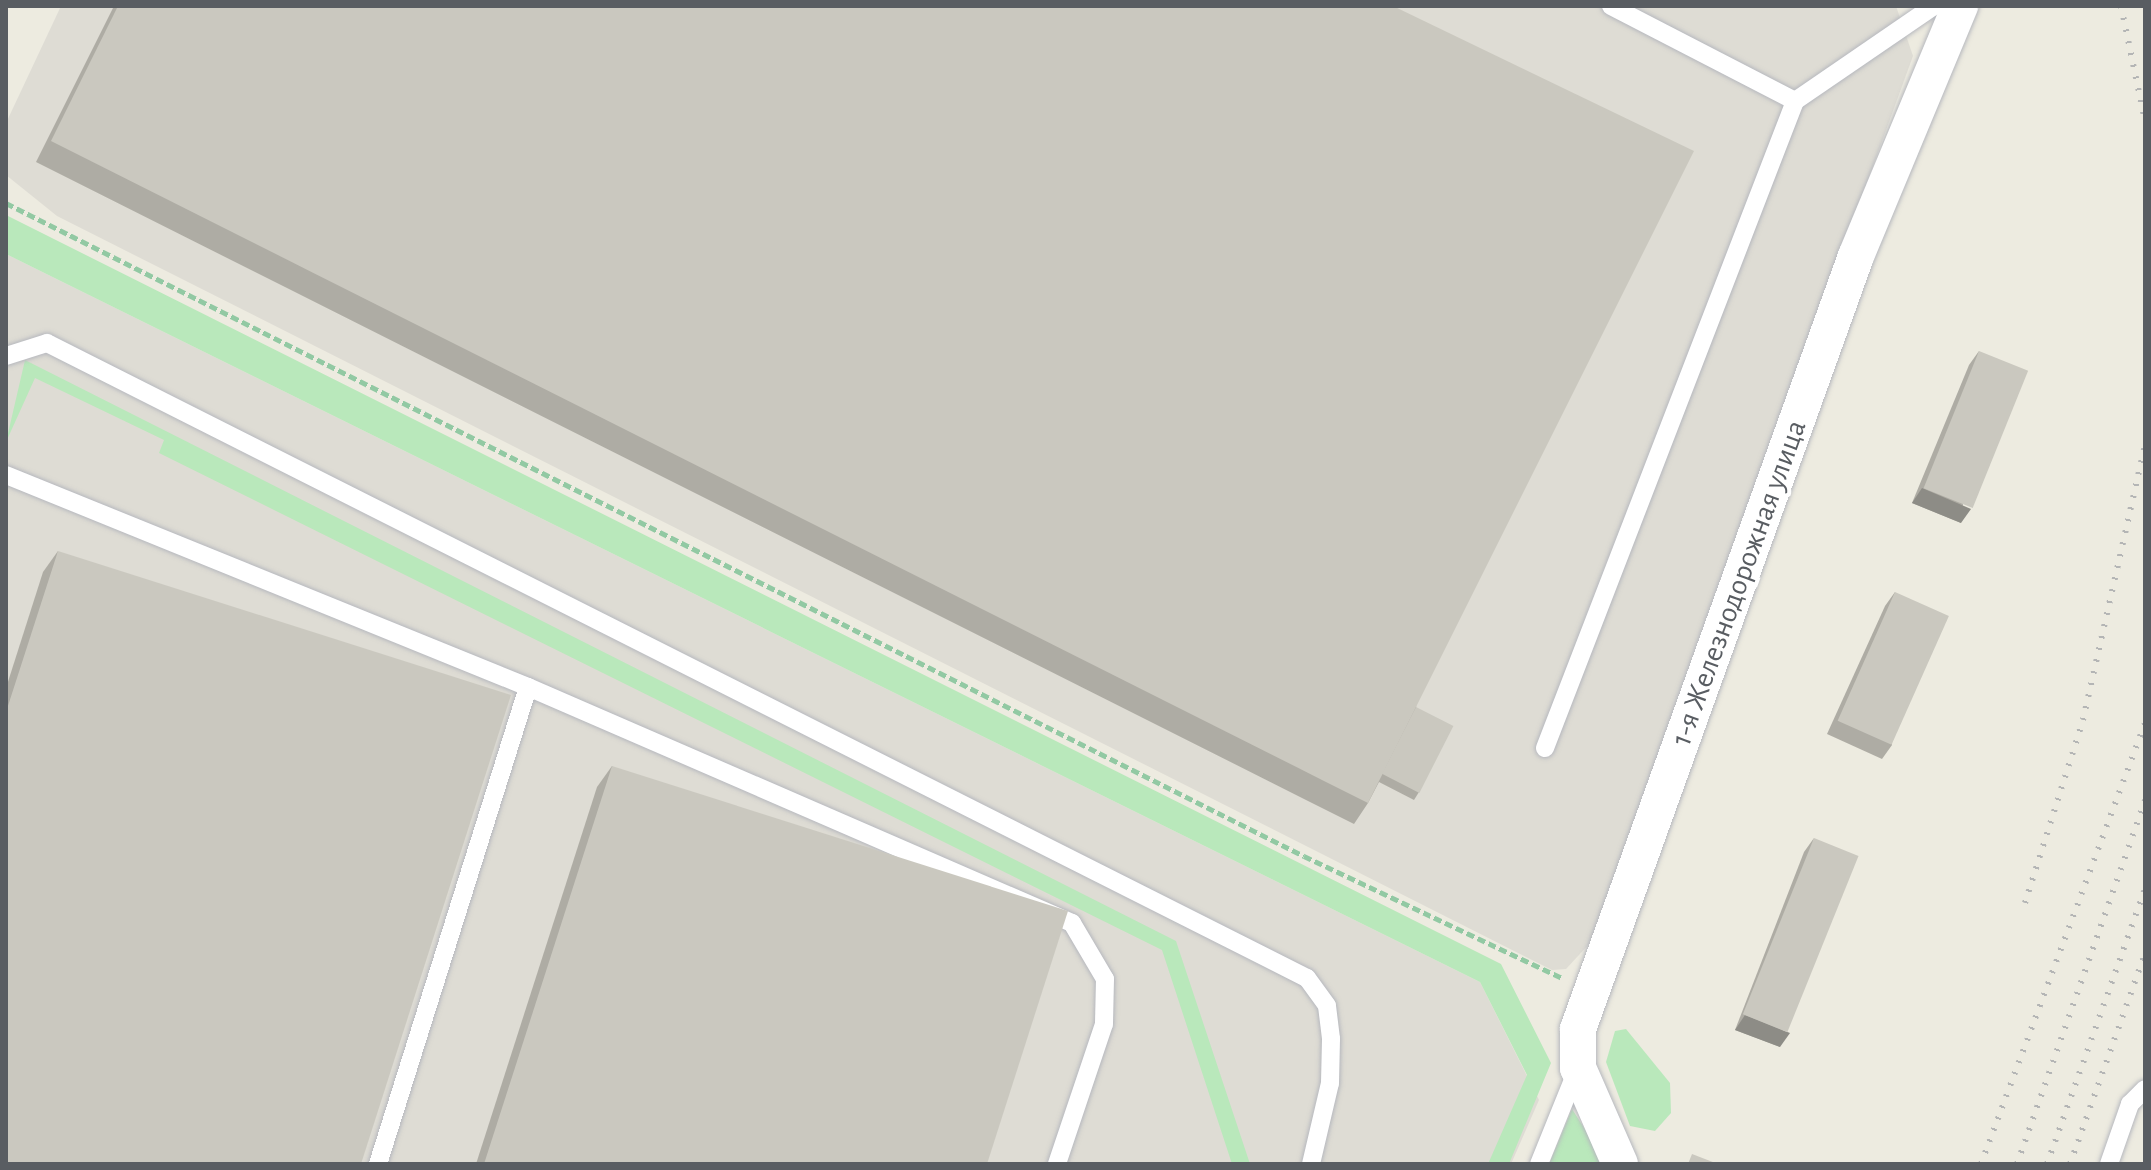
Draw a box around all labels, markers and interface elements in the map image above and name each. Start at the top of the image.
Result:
street label: 1-я Железнодорожная улица [1663,415,1815,751]

